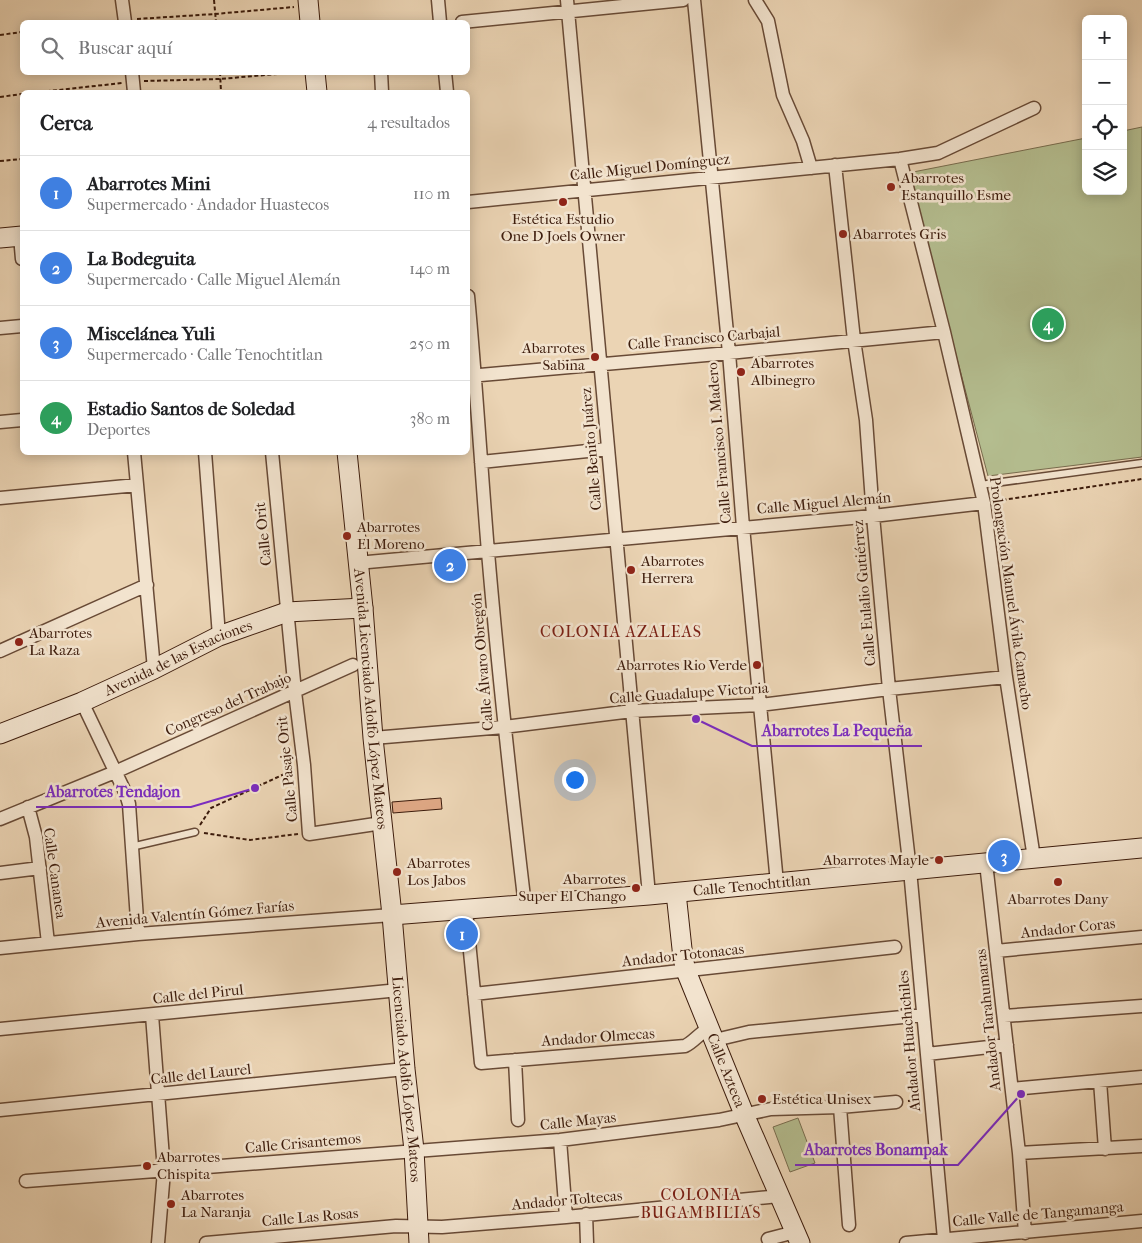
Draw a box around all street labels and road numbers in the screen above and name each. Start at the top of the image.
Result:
street label: Calle Miguel Domínguez [569,150,731,184]
street label: Calle Francisco Carbajal [627,322,781,354]
street label: Calle Francisco I. Madero [703,361,735,524]
street label: Calle Benito Juárez [577,386,605,511]
street label: Prolongación Manuel Ávila Camacho [986,475,1036,711]
street label: Calle Miguel Alemán [756,488,892,518]
street label: Calle Orit [251,501,275,567]
street label: Calle Eulalio Gutiérrez [849,519,879,667]
street label: Avenida Licenciado Adolfo López Mateos [350,566,392,831]
street label: Calle Álvaro Obregón [467,592,497,732]
street label: Avenida de las Estaciones [100,616,255,700]
street label: Congreso del Trabajo [162,668,294,740]
street label: Calle Guadalupe Victoria [609,678,770,708]
street label: Calle Pasaje Orit [272,714,302,823]
street label: Calle Cananea [40,826,70,921]
street label: Calle Tenochtitlan [692,871,812,900]
street label: Avenida Valentín Gómez Farías [94,896,295,932]
street label: Andador Coras [1019,914,1117,942]
street label: Andador Totonacas [620,940,745,970]
street label: Andador Tarahumaras [972,948,1005,1093]
street label: Andador Huachichiles [894,969,924,1113]
street label: Licenciado Adolfo López Mateos [388,975,425,1183]
street label: Calle del Pirul [152,980,244,1008]
street label: Andador Olmecas [540,1024,656,1050]
street label: Calle Azteca [703,1031,750,1111]
street label: Calle del Laurel [150,1060,252,1088]
street label: Calle Mayas [539,1108,617,1134]
street label: Calle Crisantemos [244,1129,362,1157]
street label: Andador Toltecas [510,1186,623,1214]
street label: Calle Valle de Tangamanga [952,1197,1125,1230]
street label: Calle Las Rosas [261,1204,360,1230]

